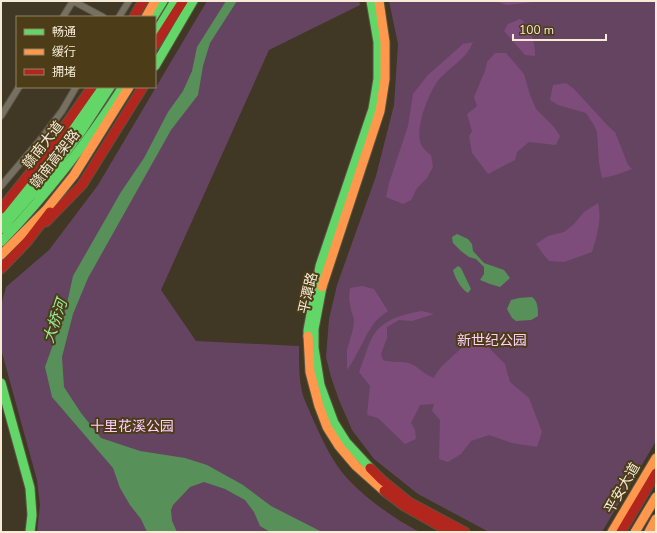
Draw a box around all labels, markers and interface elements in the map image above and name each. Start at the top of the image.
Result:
legend [16,16,156,88]
scale bar [513,16,606,42]
text: 100 m [519,22,554,38]
text: 畅通 [52,24,76,40]
text: 缓行 [52,44,76,60]
text: 拥堵 [52,64,76,80]
street label: 赣南大道 [18,117,68,173]
street label: 赣南高架路 [26,126,84,192]
street label: 平潭路 [294,270,322,316]
water label: 大桥河 [38,294,73,346]
park label: 新世纪公园 [457,331,527,350]
park label: 十里花溪公园 [90,417,174,436]
street label: 平安大道 [600,459,644,517]

